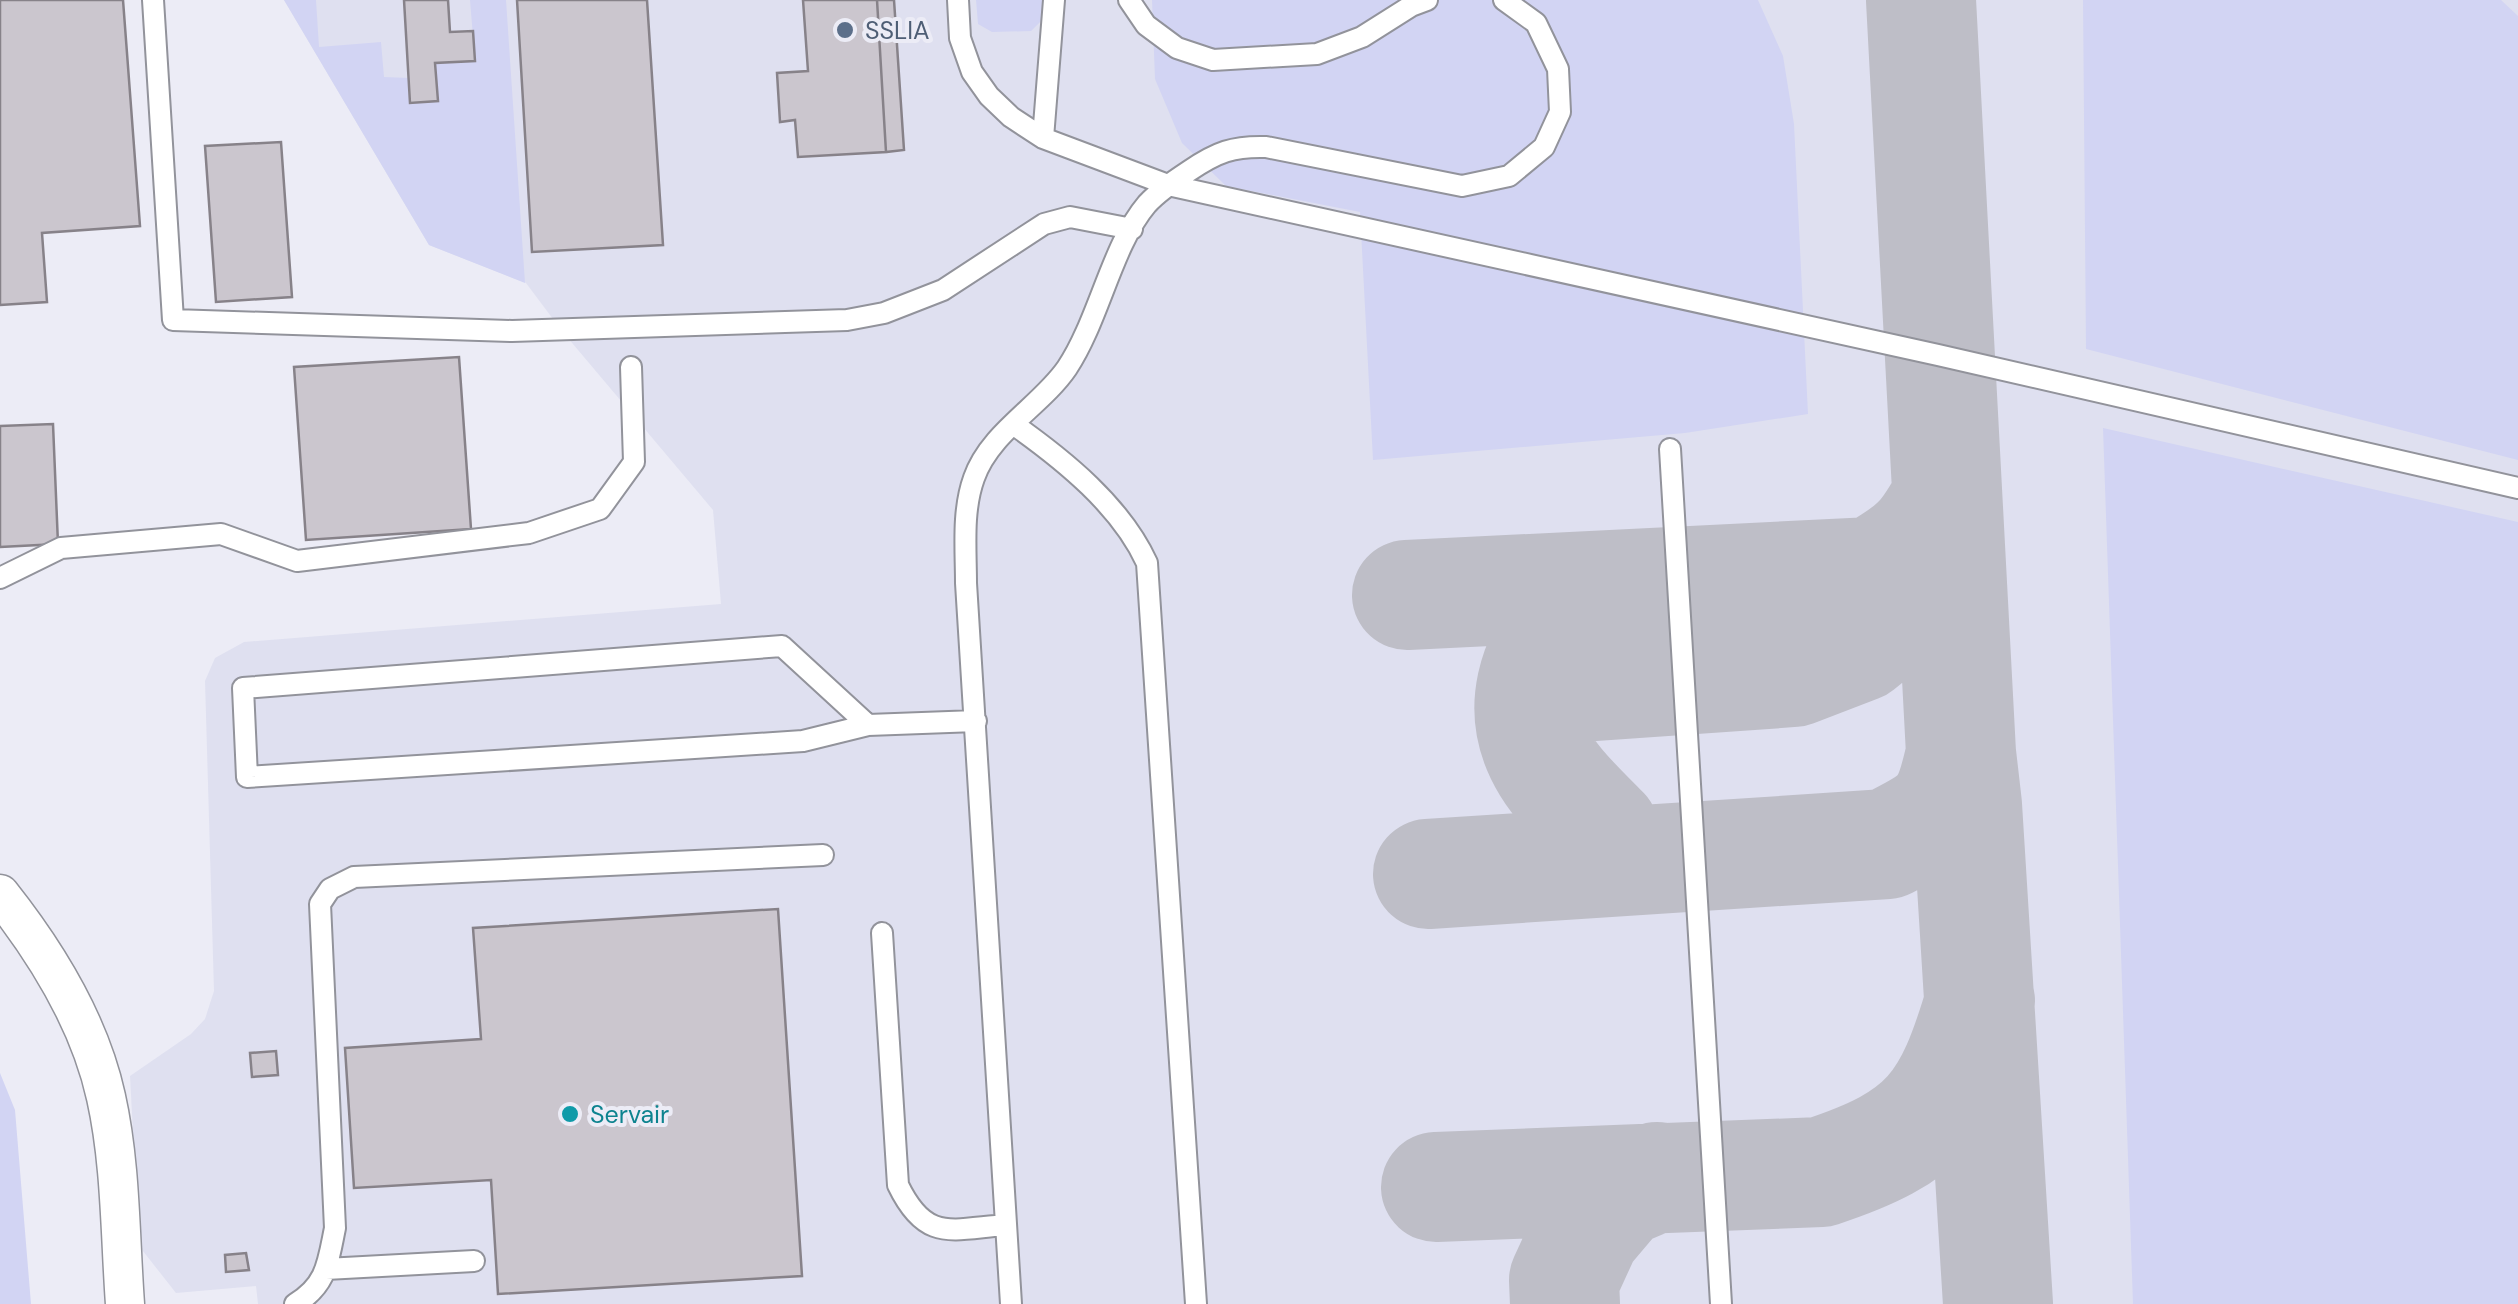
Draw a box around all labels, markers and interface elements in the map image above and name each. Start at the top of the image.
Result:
place label: SSLIA [865,14,930,47]
marker: SSLIA [834,19,856,41]
place label: Servair [590,1098,669,1131]
marker: Servair [559,1103,581,1125]

